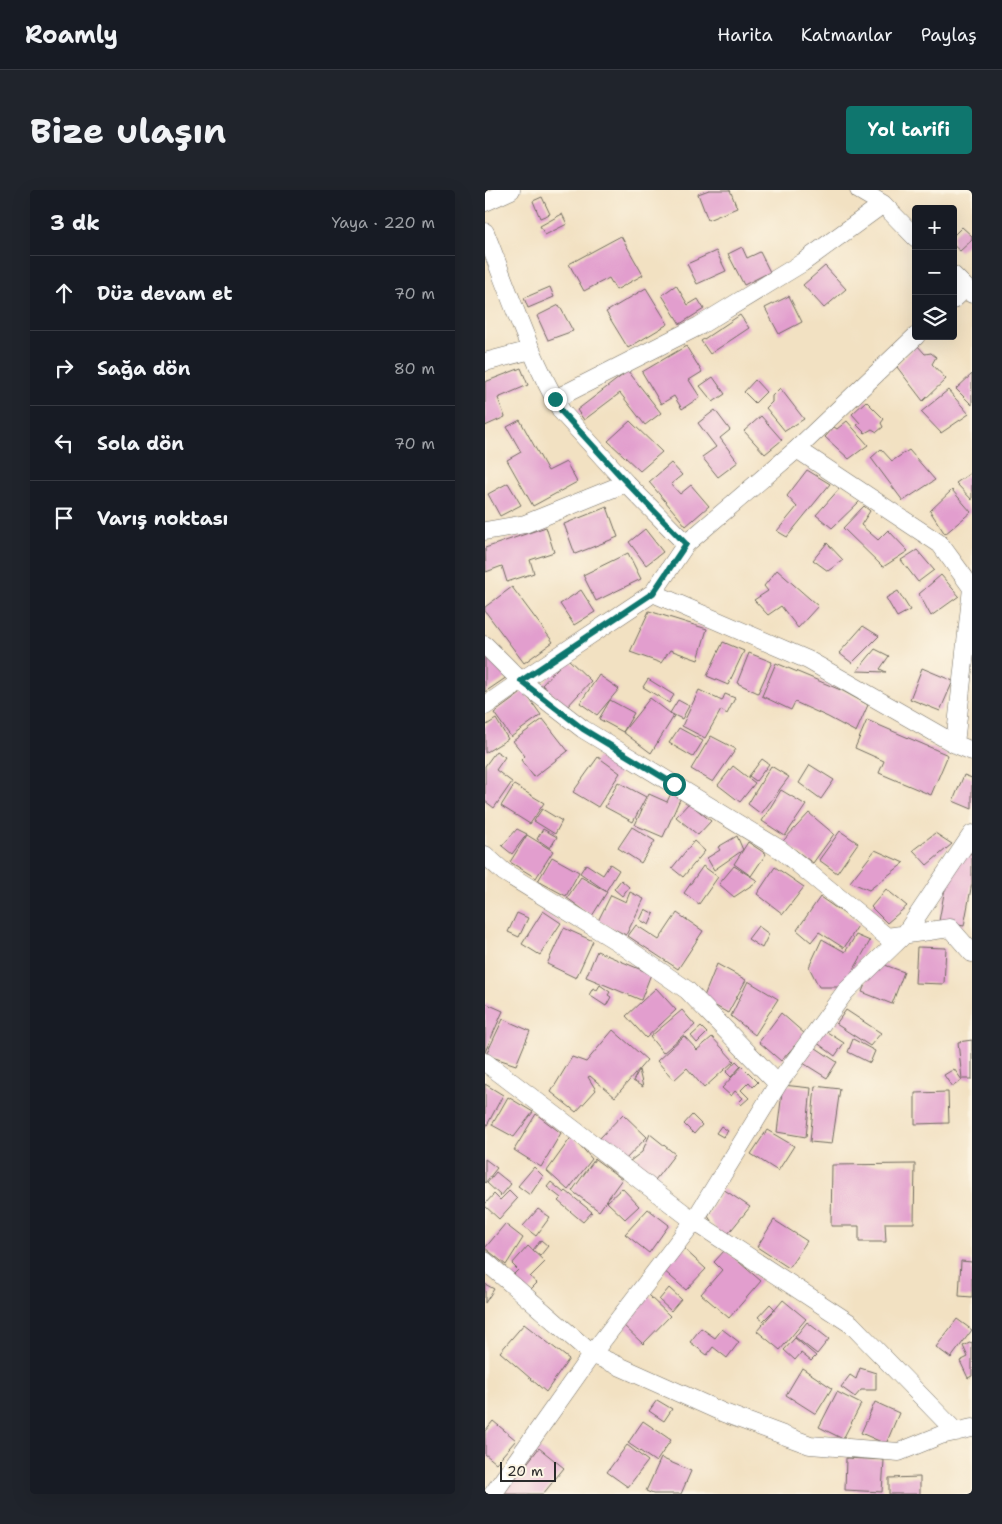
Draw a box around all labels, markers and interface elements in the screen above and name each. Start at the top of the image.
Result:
text: Roamly [25,19,118,51]
text: Harita [717,23,773,47]
text: Katmanlar [801,23,893,47]
text: Paylaş [921,23,977,47]
button: Yol tarifi [846,106,972,154]
text: Bize ulaşın [30,107,226,154]
map controls [912,205,957,340]
button: + [912,205,957,250]
text: 3 dk [50,209,100,237]
text: Yaya · 220 m [332,212,435,233]
button: − [912,250,957,295]
icon: ahead [50,279,78,307]
text: Düz devam et [97,281,233,306]
text: 70 m [394,283,435,304]
button: layers [912,295,957,340]
icon: right [50,354,78,382]
text: Sağa dön [97,356,190,381]
text: 80 m [394,358,435,379]
route end [544,388,567,411]
icon: left [50,429,78,457]
text: Sola dön [97,431,184,456]
text: 70 m [394,433,435,454]
icon: arrive [50,504,78,532]
text: Varış noktası [97,506,228,531]
route start [663,773,686,796]
scale bar [500,1459,556,1482]
text: 20 m [507,1462,543,1480]

